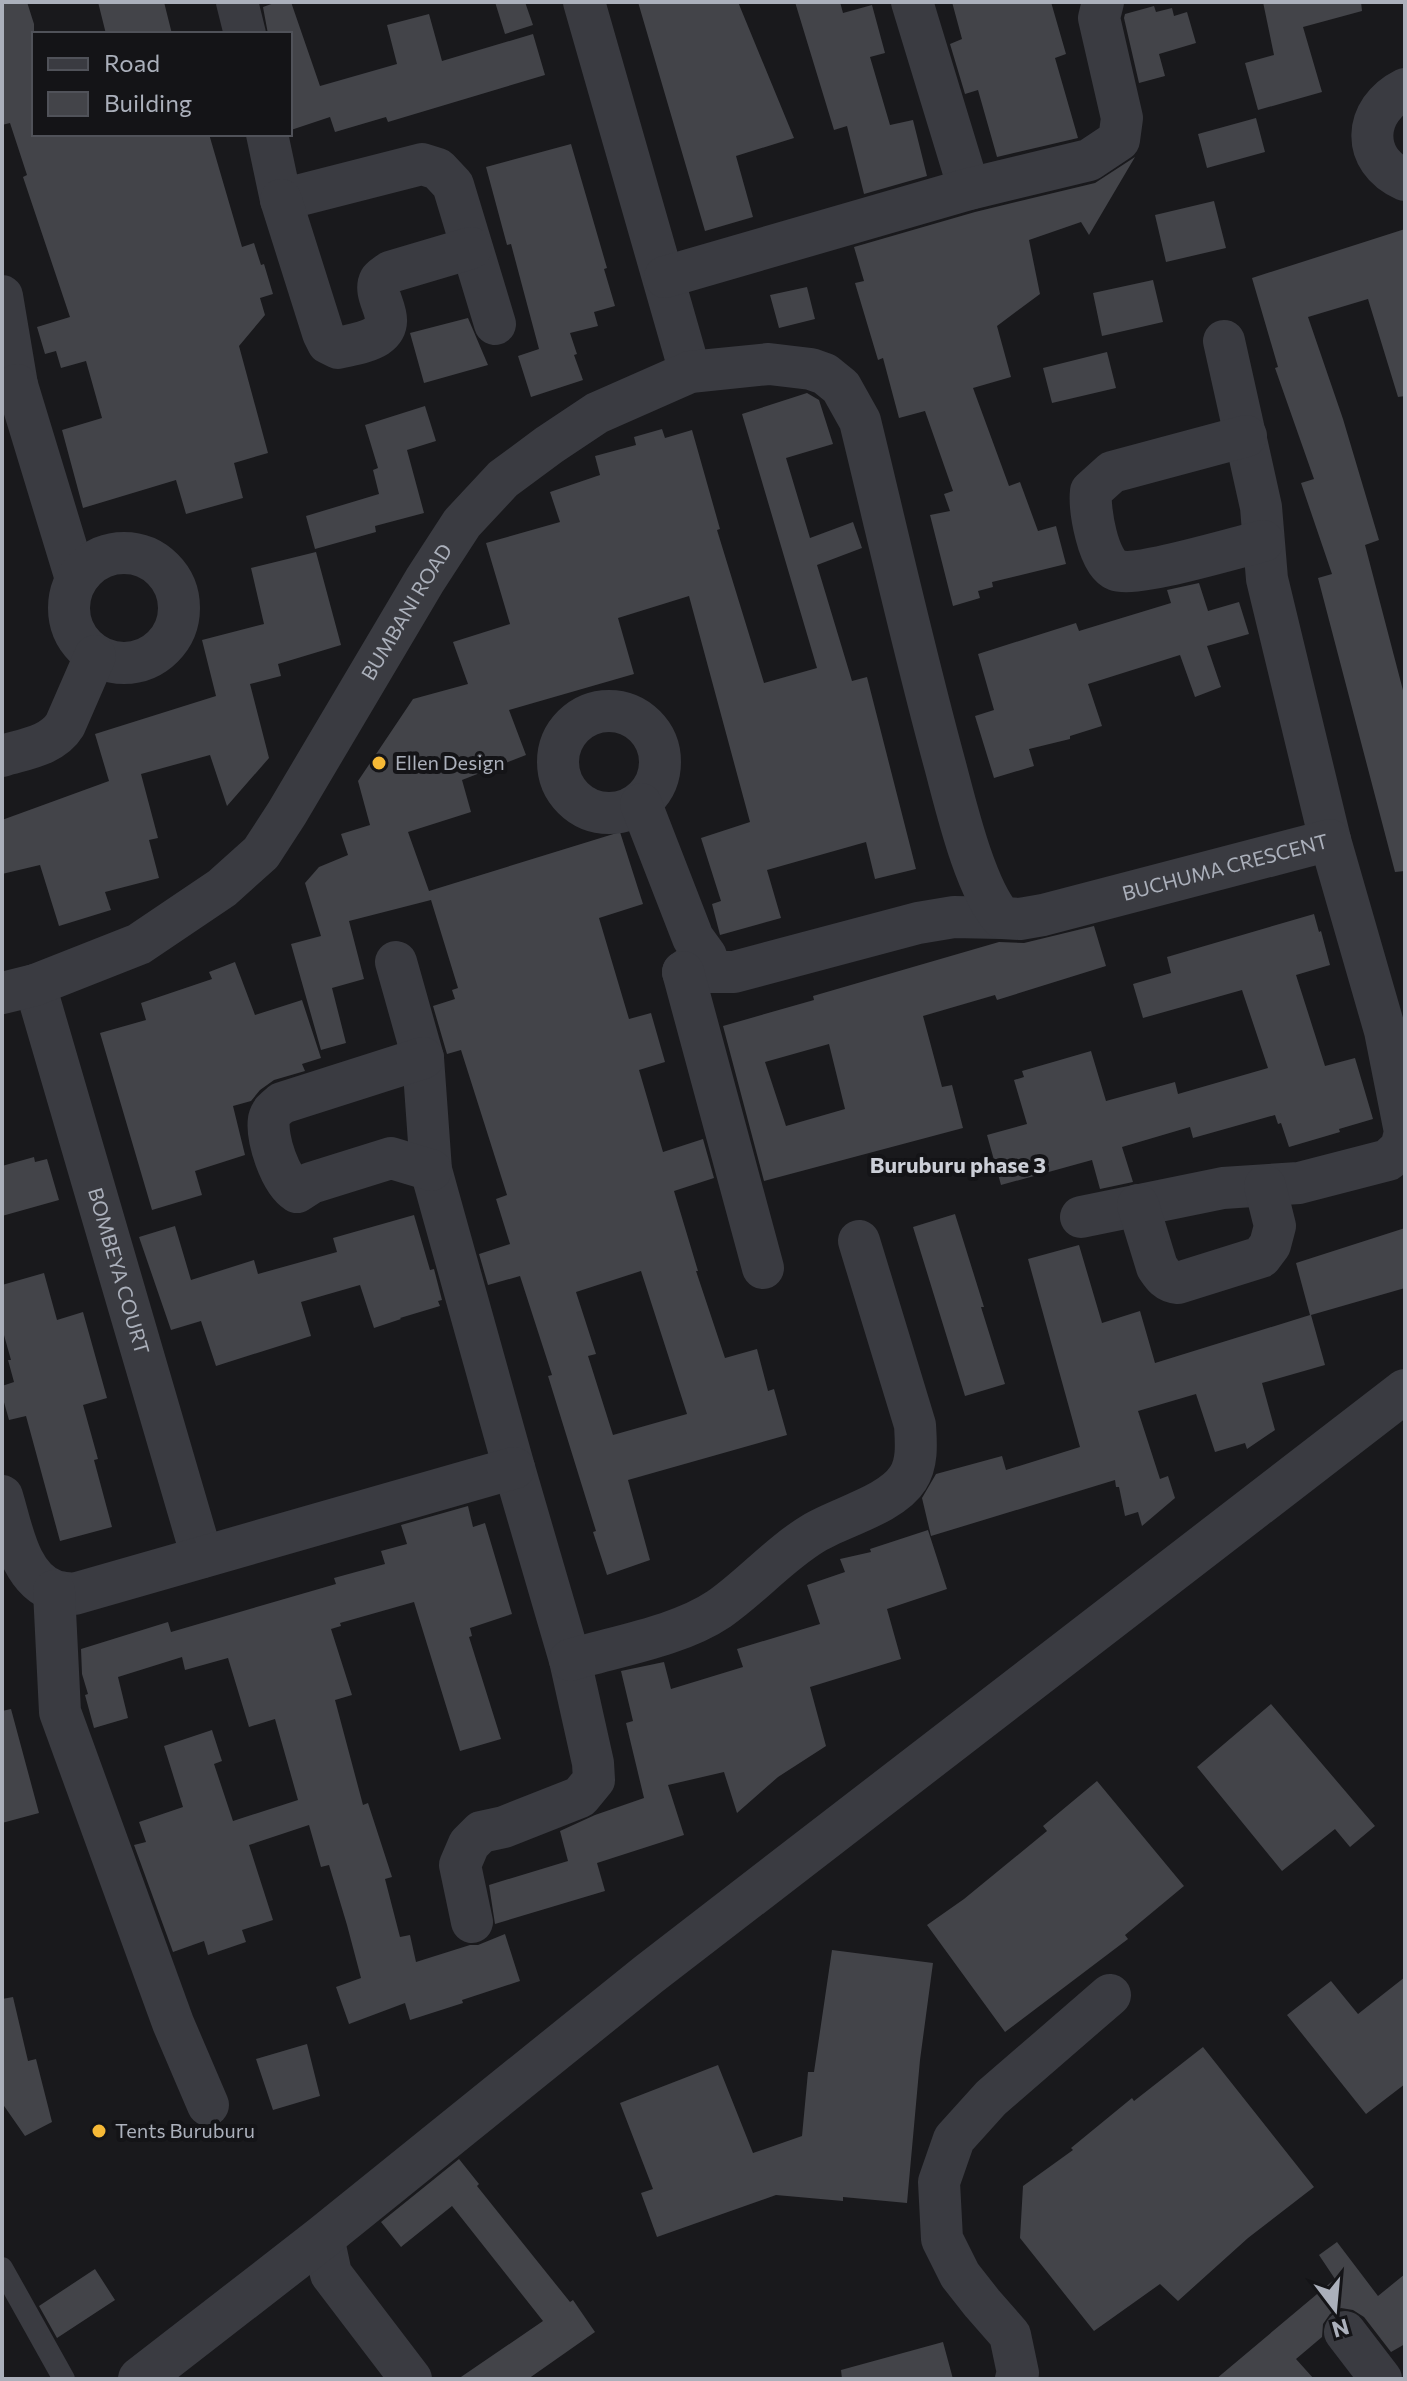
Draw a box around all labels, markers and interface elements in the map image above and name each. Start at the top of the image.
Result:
legend [32,32,292,136]
text: Road [104,48,160,77]
text: Building [104,88,192,117]
street label: BUMBANI ROAD [356,539,456,684]
place label: Ellen Design [395,750,505,774]
marker: Ellen Design [370,754,388,772]
street label: BUCHUMA CRESCENT [1120,828,1331,905]
district label: Buruburu phase 3 [870,1151,1046,1178]
street label: BOMBEYA COURT [84,1185,155,1357]
place label: Tents Buruburu [115,2118,255,2142]
marker: Tents Buruburu [90,2122,108,2140]
north arrow [1295,2269,1375,2349]
text: N [1329,2313,1352,2344]

